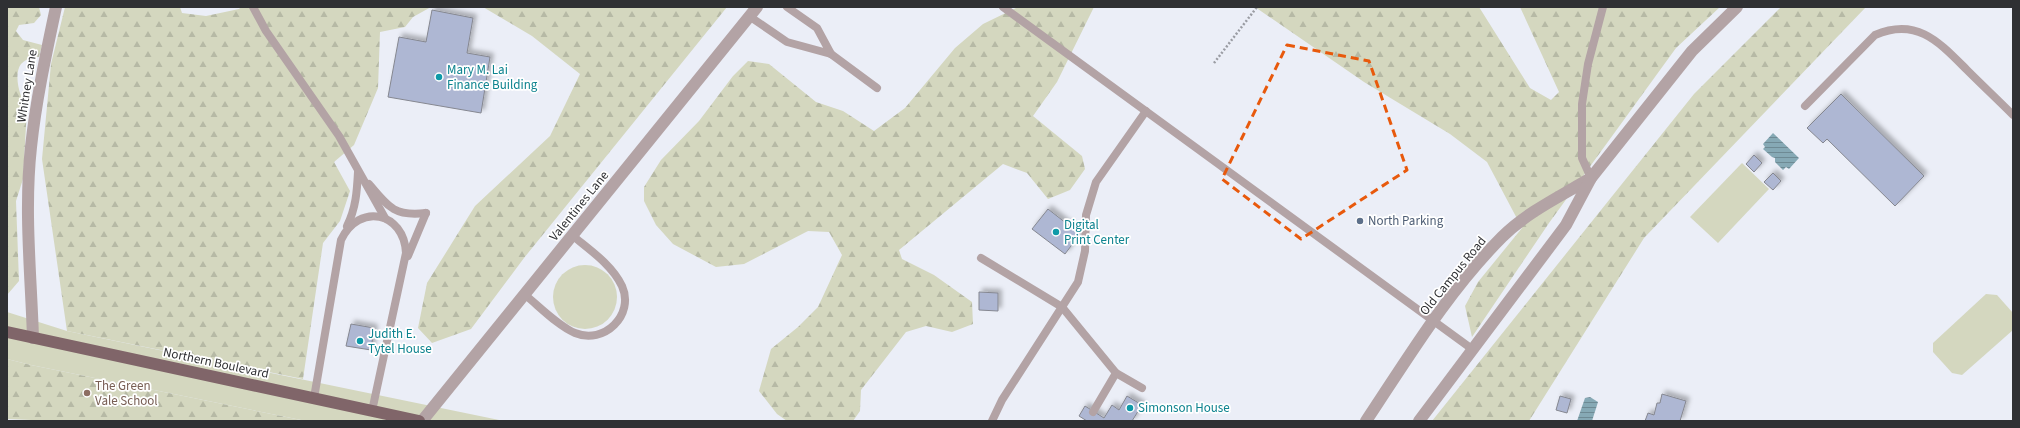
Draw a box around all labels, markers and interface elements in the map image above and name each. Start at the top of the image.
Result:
street label: Whitney Lane [12,48,42,124]
place label: Mary M. Lai Finance Building [447,61,538,94]
marker: Mary M. Lai Finance Building [434,72,444,82]
street label: Valentines Lane [545,167,613,245]
place label: North Parking [1368,212,1444,230]
place label: Digital Print Center [1064,216,1130,249]
marker: North Parking [1355,216,1365,226]
marker: Digital Print Center [1051,227,1061,237]
street label: Old Campus Road [1416,233,1490,319]
place label: Judith E. Tytel House [368,325,432,358]
marker: Judith E. Tytel House [355,336,365,346]
street label: Northern Boulevard [161,343,271,383]
place label: The Green Vale School [95,377,158,410]
marker: The Green Vale School [82,388,92,398]
place label: Simonson House [1138,399,1230,417]
marker: Simonson House [1125,403,1135,413]

